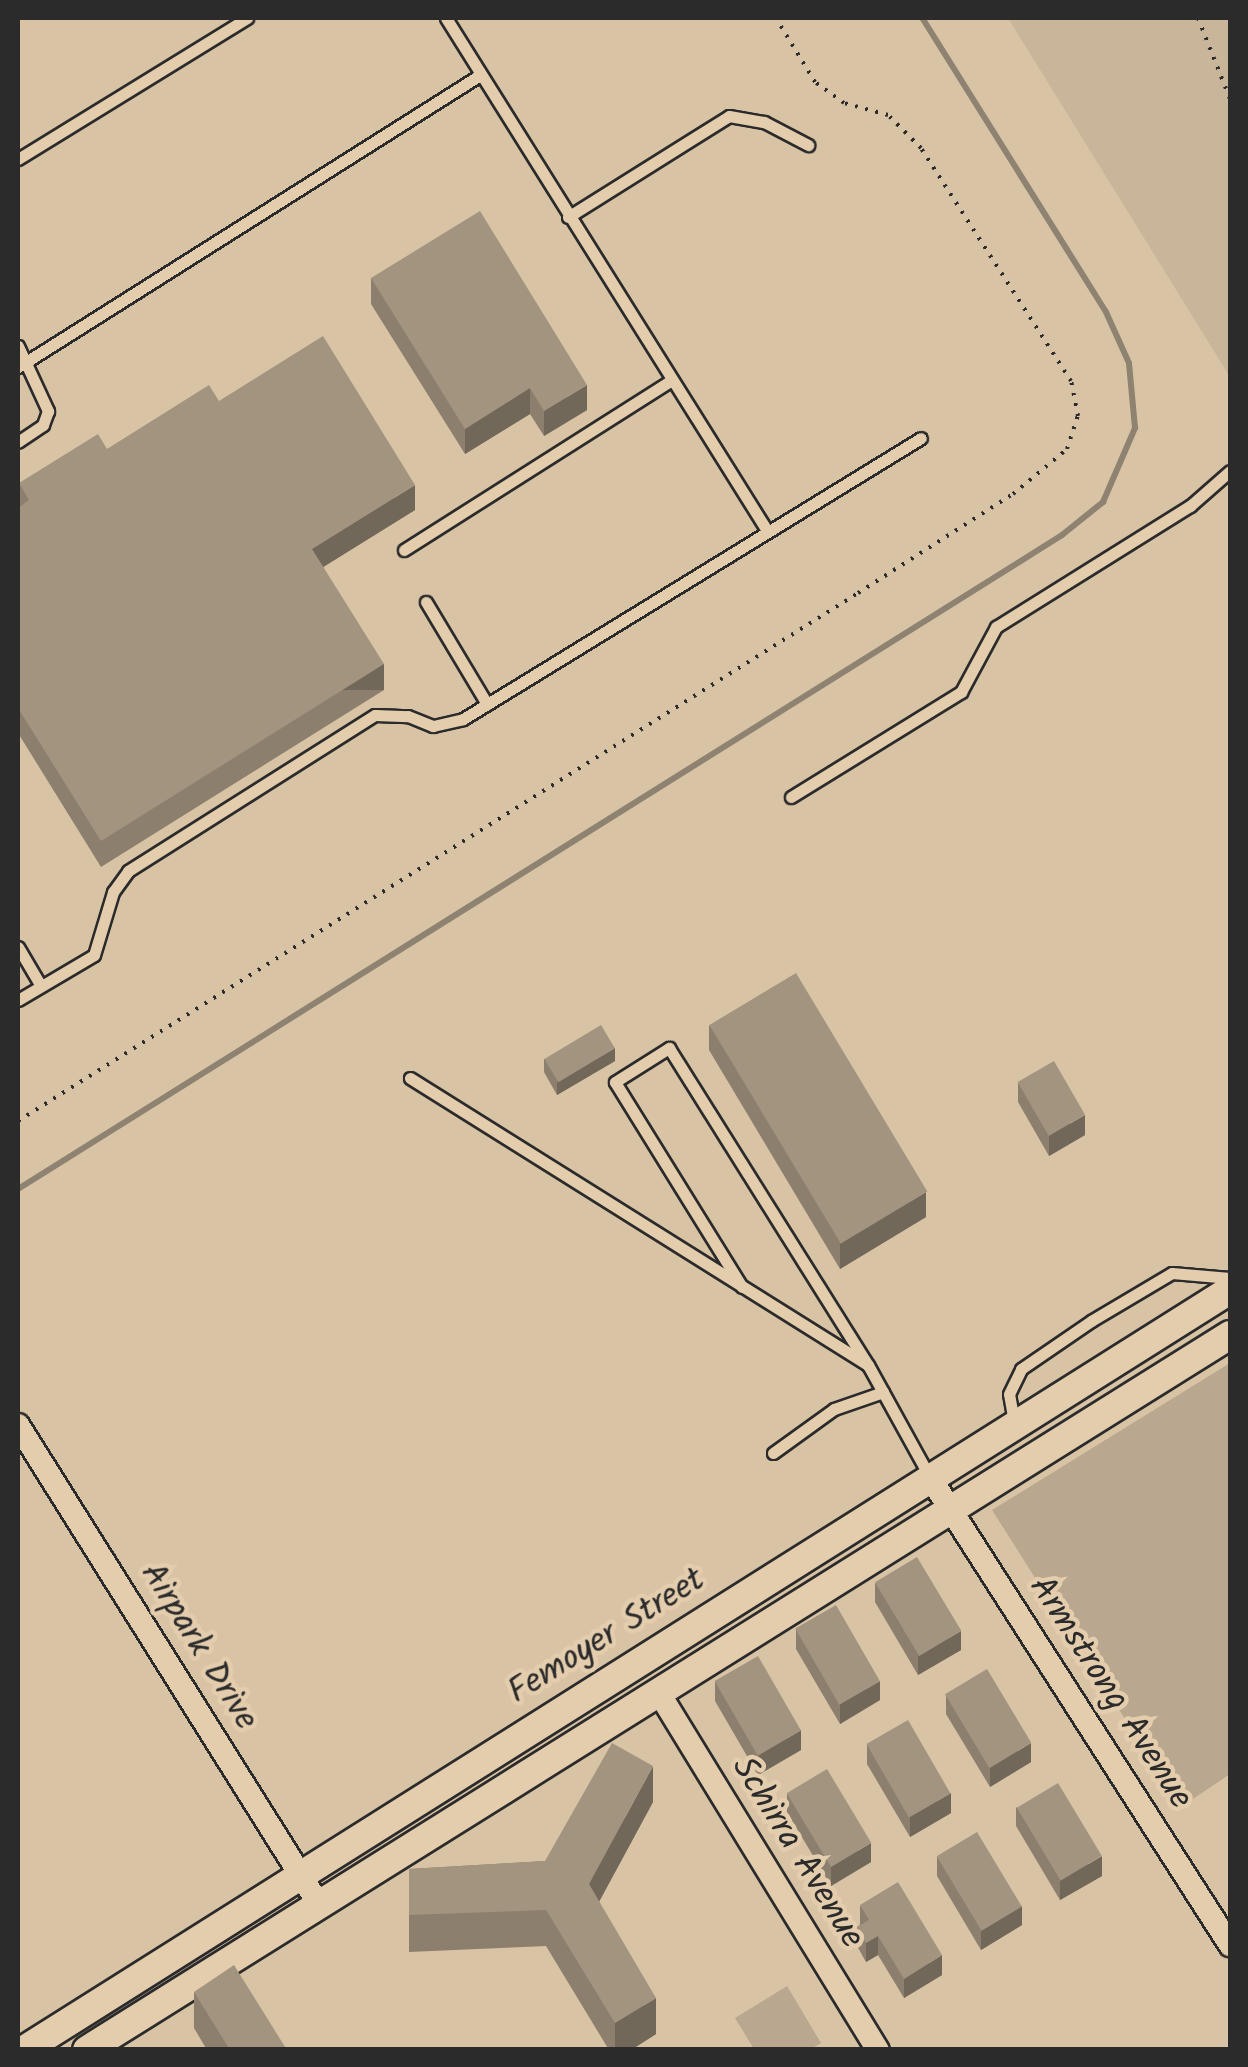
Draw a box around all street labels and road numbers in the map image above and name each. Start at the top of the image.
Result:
street label: Airpark Drive [130,1556,266,1738]
street label: Femoyer Street [501,1560,713,1714]
street label: Armstrong Avenue [1019,1569,1201,1817]
street label: Schirra Avenue [721,1749,873,1957]

